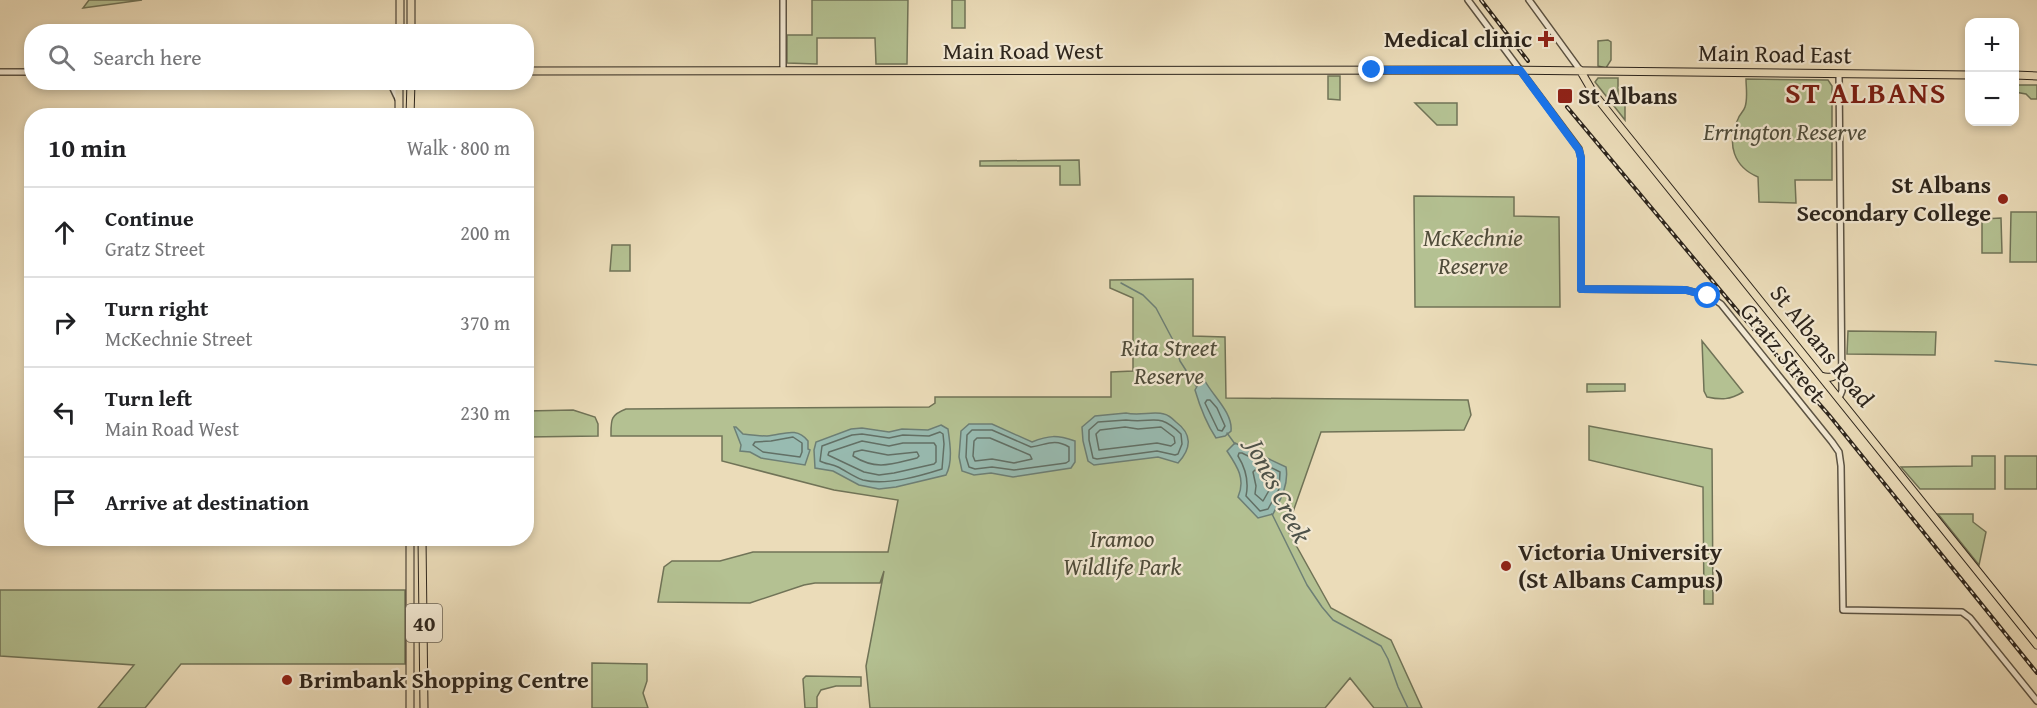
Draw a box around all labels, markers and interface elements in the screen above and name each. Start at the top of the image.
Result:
map controls [1965,18,2019,126]
button: + [1965,18,2019,72]
place label: Medical clinic [1384,21,1532,56]
search box [24,24,534,90]
marker: Medical clinic [1537,30,1555,48]
street label: Main Road West [943,33,1104,68]
street label: Main Road East [1698,35,1853,72]
icon: search [45,41,78,74]
text: Search here [93,41,202,73]
route end [1358,56,1384,82]
district label: ST ALBANS [1785,70,1947,114]
button: − [1965,72,2019,126]
place label: St Albans [1578,78,1678,113]
marker: St Albans [1556,87,1574,105]
park label: Errington Reserve [1702,114,1867,149]
text: 10 min [48,128,126,167]
text: Walk · 800 m [407,133,510,162]
place label: St Albans Secondary College [1796,167,1991,230]
marker: St Albans Secondary College [1996,192,2010,206]
text: Continue [105,202,194,234]
icon: ahead [48,216,81,249]
text: 200 m [460,218,510,247]
park label: McKechnie Reserve [1423,220,1523,283]
text: Gratz Street [105,234,205,263]
street label: St Albans Road [1762,277,1883,415]
route start [1694,282,1720,308]
text: Turn right [105,292,208,324]
street label: Gratz Street [1732,295,1835,411]
icon: right [48,306,81,339]
text: 370 m [460,308,510,337]
text: McKechnie Street [105,324,253,353]
park label: Rita Street Reserve [1120,330,1218,393]
text: Turn left [105,382,192,414]
icon: left [48,396,81,429]
text: 230 m [460,398,510,427]
text: Main Road West [105,414,239,443]
water label: Jones Creek [1235,429,1322,549]
icon: arrive [48,486,81,519]
text: Arrive at destination [105,486,309,518]
park label: Iramoo Wildlife Park [1063,521,1181,584]
place label: Victoria University (St Albans Campus) [1518,534,1723,597]
marker: Victoria University (St Albans Campus) [1499,559,1513,573]
road number: 40 [406,604,442,642]
place label: Brimbank Shopping Centre [299,662,589,697]
marker: Brimbank Shopping Centre [280,673,294,687]

